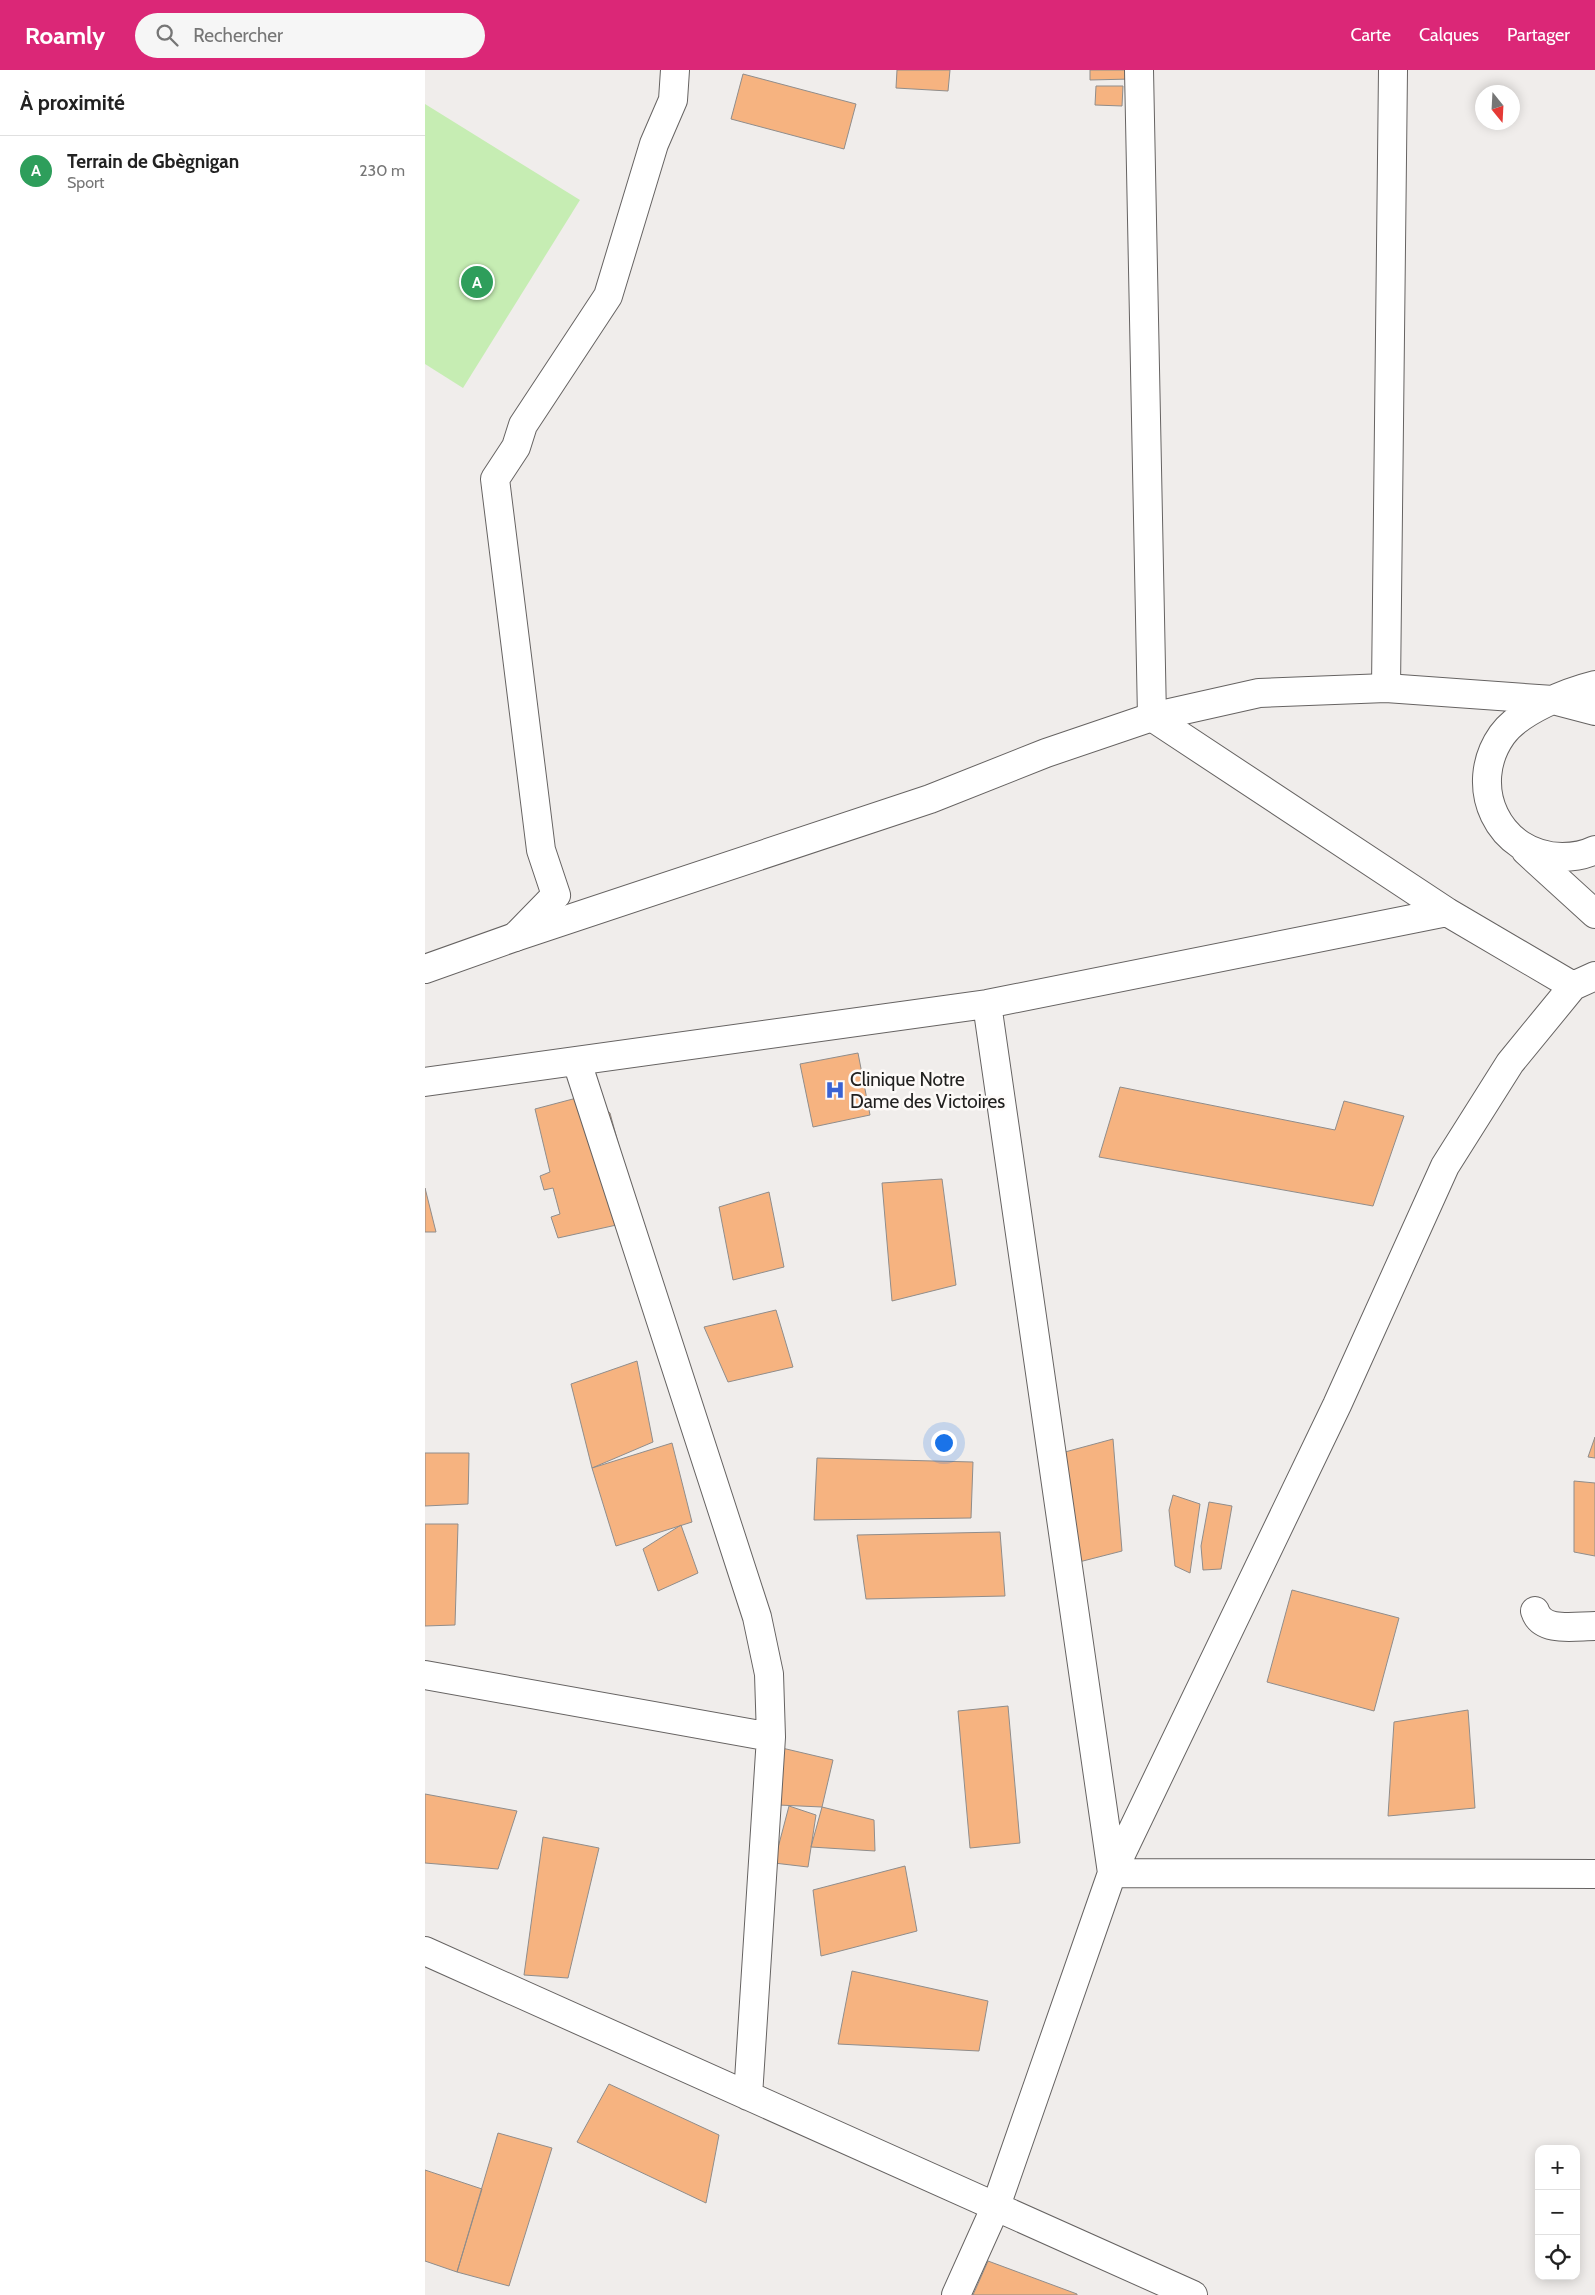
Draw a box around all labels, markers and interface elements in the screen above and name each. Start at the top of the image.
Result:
search box [135,13,485,58]
text: Roamly [25,21,105,50]
icon: search [153,21,181,49]
text: Rechercher [193,24,283,47]
text: Carte [1350,24,1391,46]
text: Calques [1419,24,1479,46]
text: Partager [1507,24,1570,46]
north arrow [1475,85,1520,130]
text: À proximité [20,90,125,115]
text: Terrain de Gbègnigan [67,150,239,173]
text: A [31,161,41,180]
text: 230 m [359,161,405,180]
text: Sport [67,173,104,192]
pin: A [461,263,493,301]
place label: Clinique Notre Dame des Victoires [850,1068,1005,1113]
hospital icon: Clinique Notre Dame des Victoires [824,1079,846,1101]
your location [931,1430,957,1456]
map controls [1535,2145,1580,2280]
button: + [1535,2145,1580,2190]
button: − [1535,2190,1580,2235]
button: locate [1535,2235,1580,2280]

